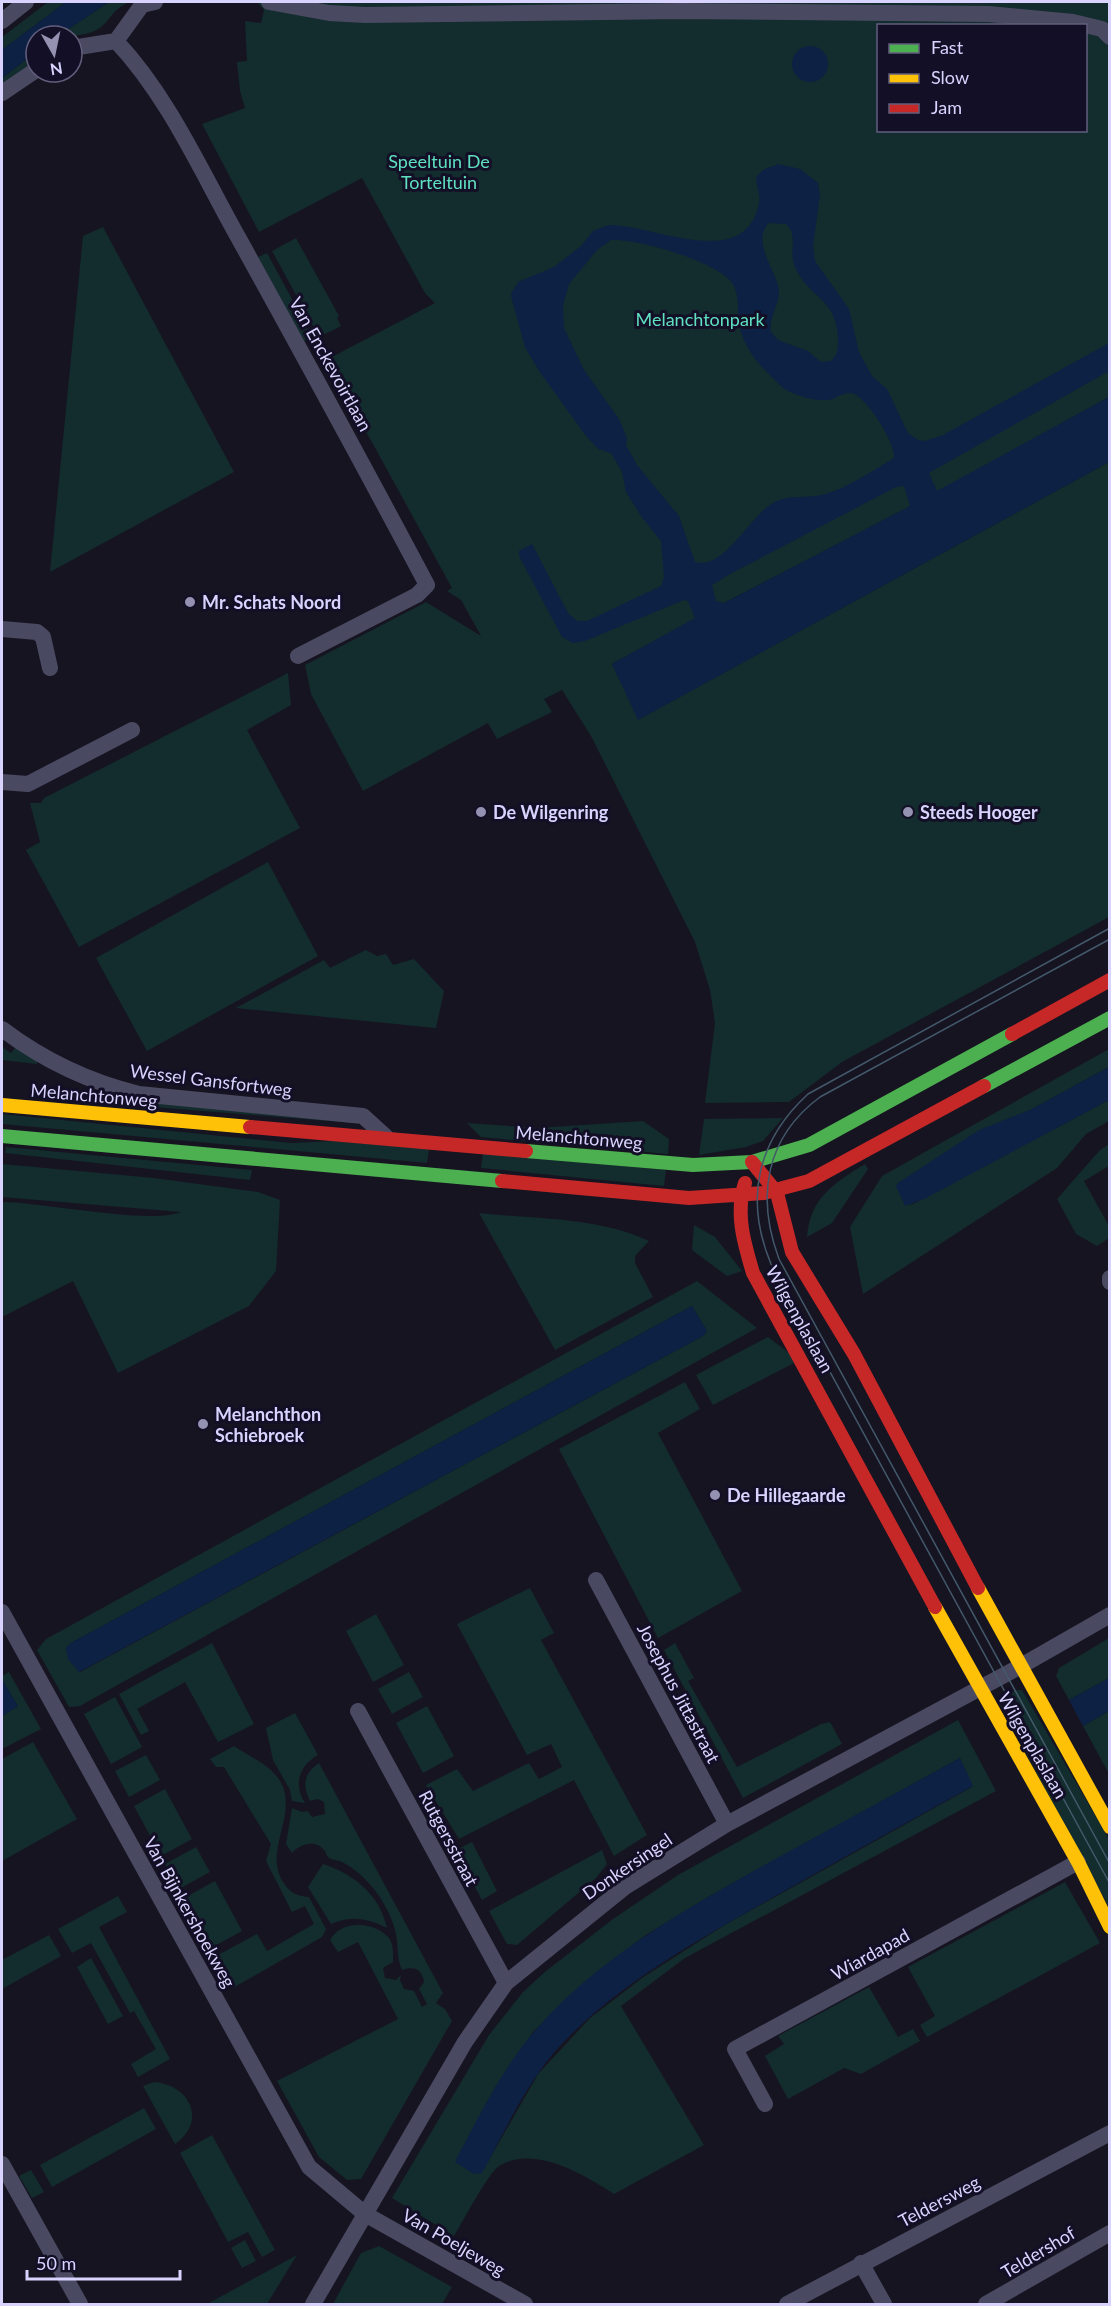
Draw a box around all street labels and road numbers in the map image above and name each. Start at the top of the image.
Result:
street label: Van Enckevoirtlaan [285,293,377,435]
street label: Wessel Gansfortweg [129,1059,293,1101]
street label: Melanchtonweg [30,1078,158,1112]
street label: Melanchtonweg [515,1120,643,1154]
street label: Wilgenplaslaan [761,1262,839,1376]
street label: Josephus Jittastraat [633,1620,725,1767]
street label: Wilgenplaslaan [994,1688,1072,1802]
street label: Rutgersstraat [415,1786,484,1890]
street label: Donkersingel [578,1828,676,1904]
street label: Van Bijnkershoekweg [139,1833,241,1991]
street label: Wiardapad [827,1923,913,1985]
street label: Teldersweg [895,2170,983,2232]
street label: Van Poeljeweg [399,2204,509,2280]
street label: Teldershof [997,2221,1080,2283]

